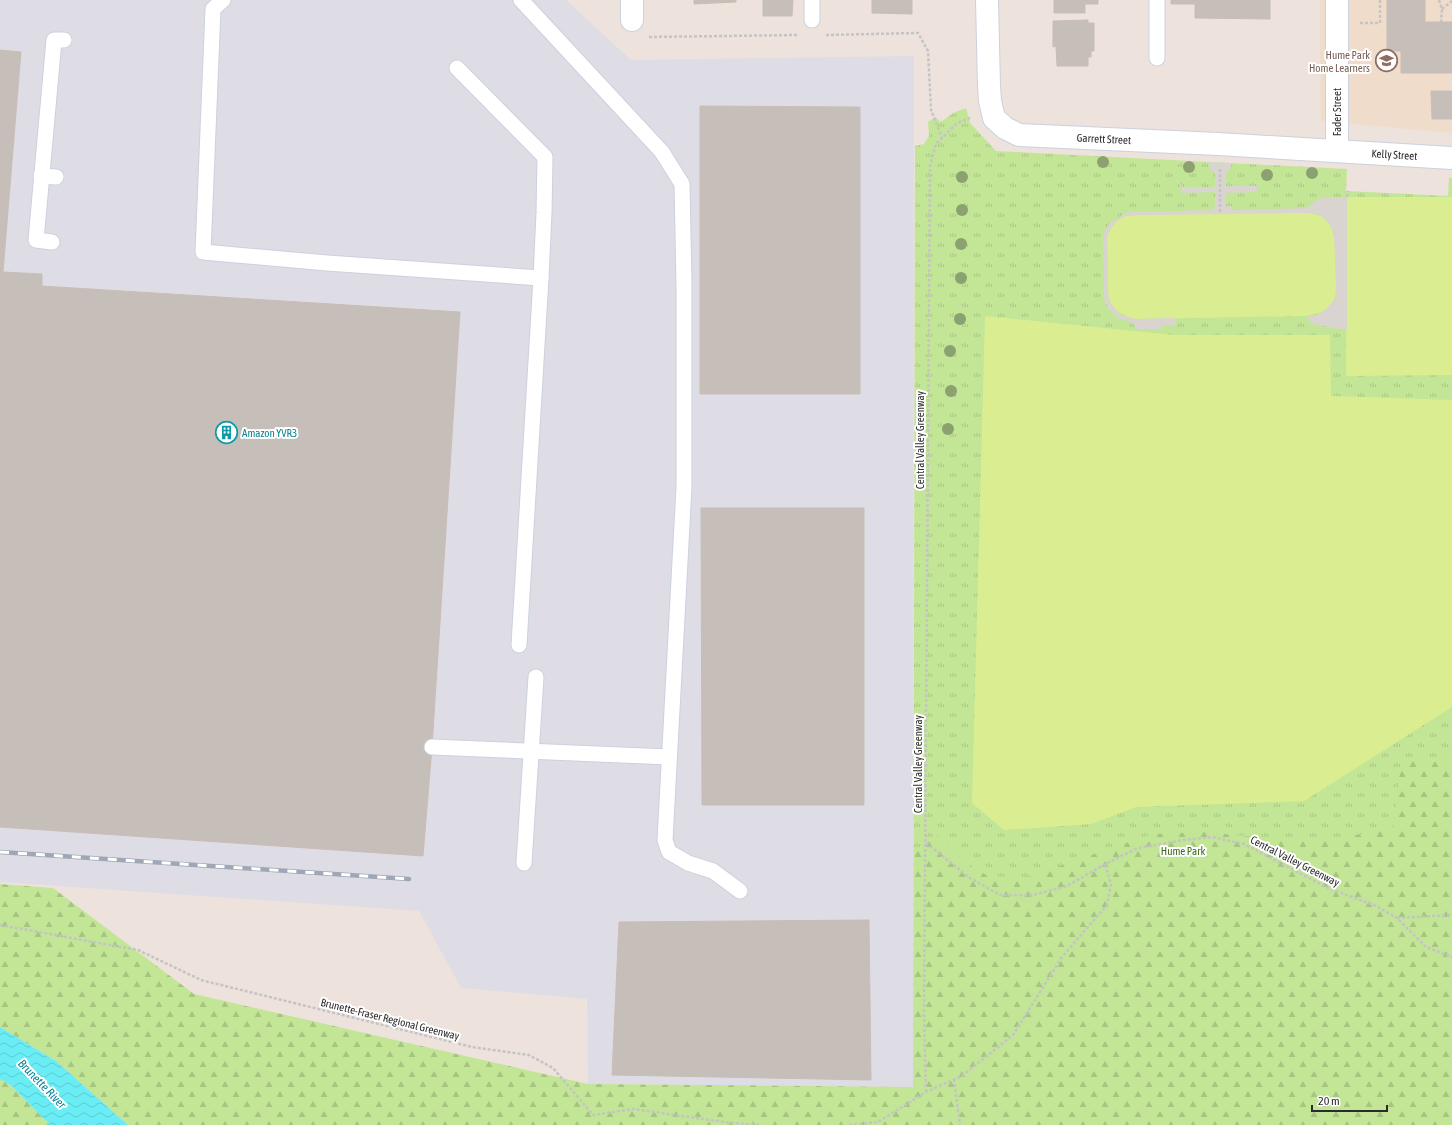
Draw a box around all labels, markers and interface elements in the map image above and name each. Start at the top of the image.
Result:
school or university icon: Hume Park Home Learners [1373,48,1399,74]
place label: Hume Park Home Learners [1309,49,1370,74]
street label: Fader Street [1331,88,1343,136]
street label: Garrett Street [1076,132,1131,146]
street label: Kelly Street [1371,147,1418,162]
street label: Central Valley Greenway [914,390,926,489]
building icon: Amazon YVR3 [213,420,239,446]
place label: Amazon YVR3 [242,427,297,439]
street label: Central Valley Greenway [912,714,924,813]
street label: Central Valley Greenway [1248,833,1342,889]
park label: Hume Park [1161,845,1205,857]
street label: Brunette-Fraser Regional Greenway [320,996,461,1042]
water label: Brunette River [15,1057,69,1112]
scale bar [1312,1087,1387,1113]
text: 20 m [1318,1094,1340,1108]

